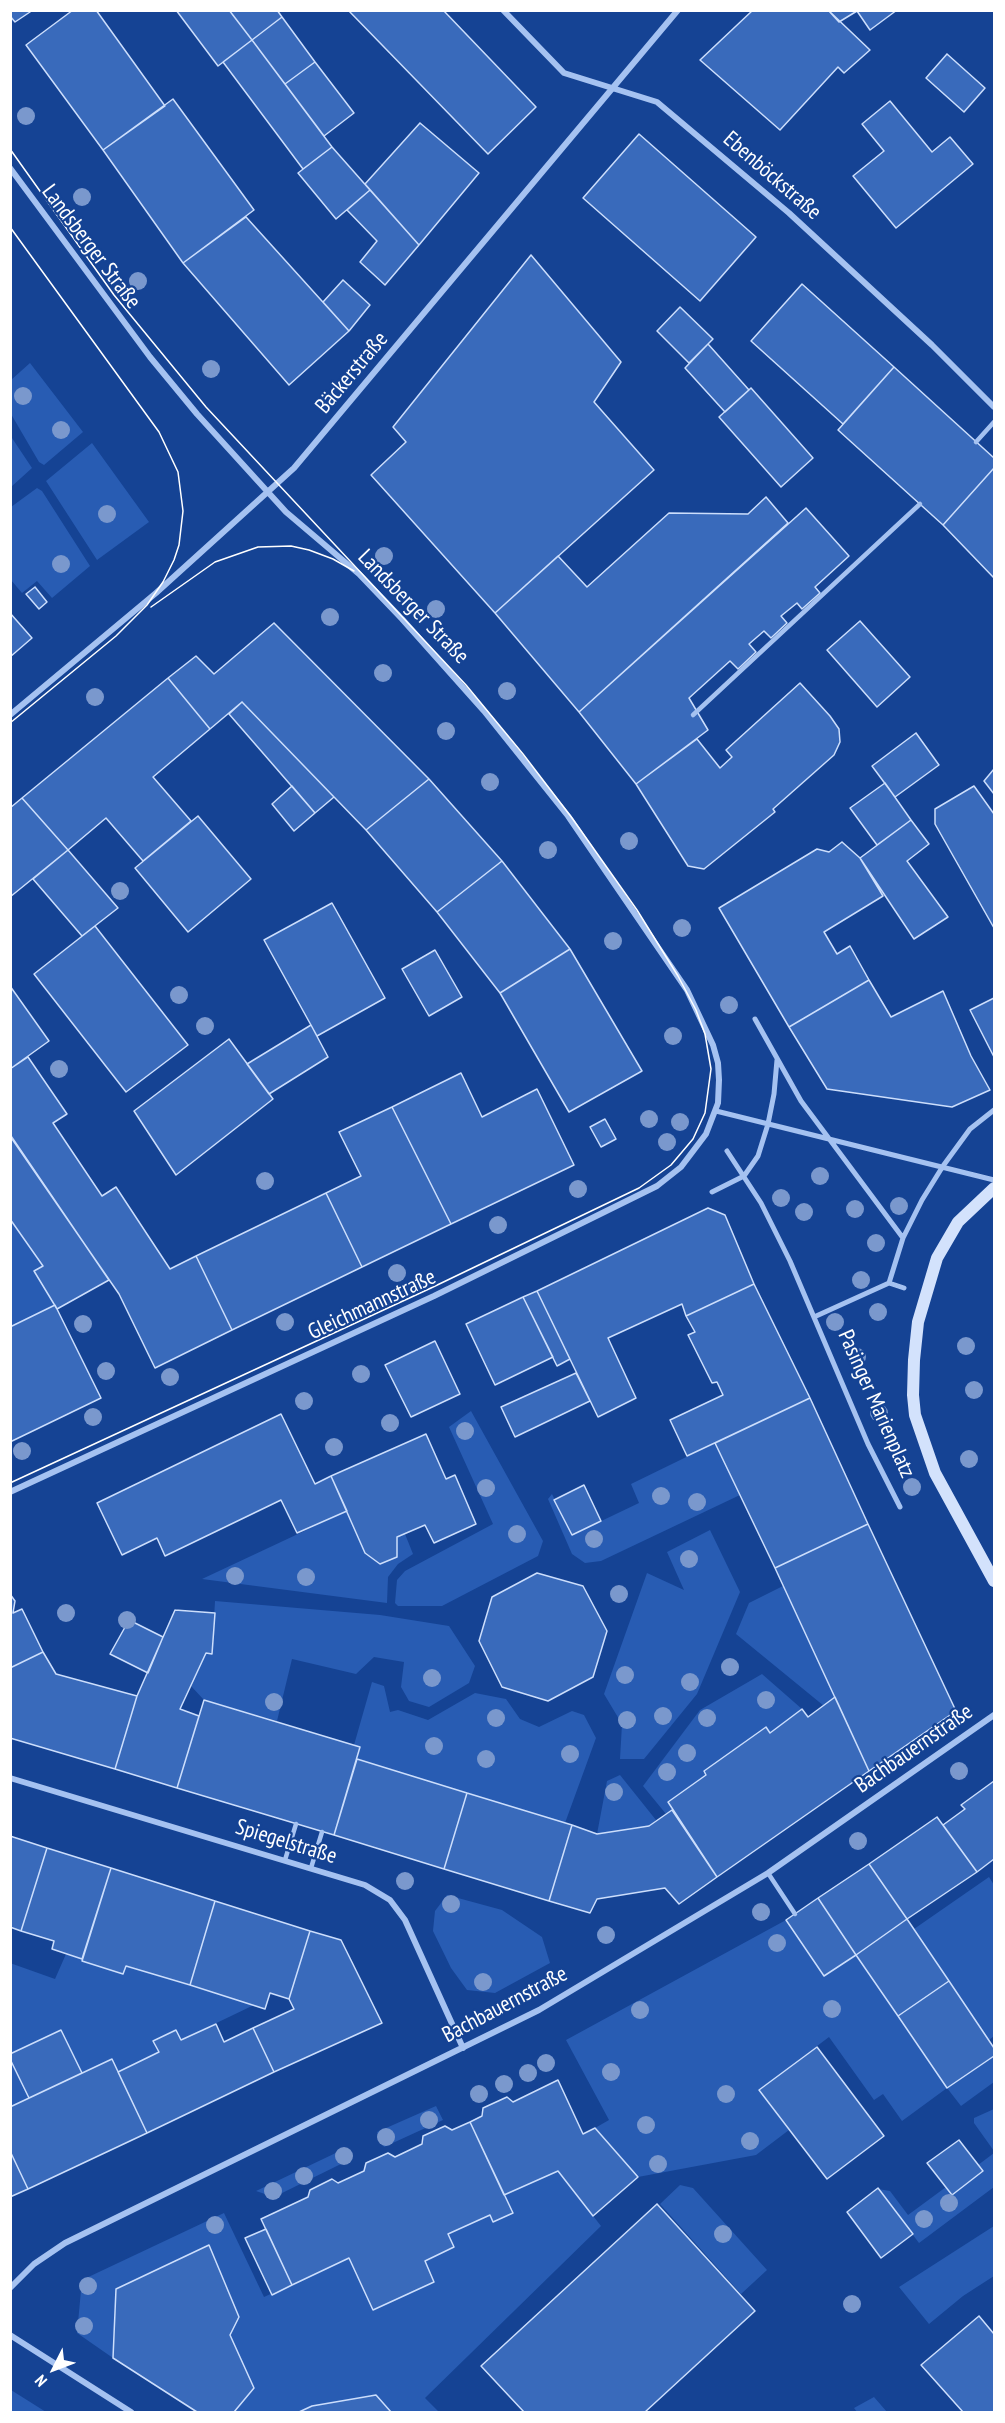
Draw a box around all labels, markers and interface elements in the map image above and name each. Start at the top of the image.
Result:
street label: Ebenböckstraße [718,126,826,226]
street label: Landsberger Straße [36,180,146,314]
street label: Bäckerstraße [310,327,394,419]
street label: Landsberger Straße [352,544,474,670]
street label: Gleichmannstraße [304,1264,440,1346]
street label: Pasinger Marienplatz [832,1326,920,1482]
street label: Bachbauernstraße [850,1699,978,1799]
street label: Spiegelstraße [232,1814,340,1870]
street label: Bachbauernstraße [438,1961,572,2049]
north arrow [24,2339,84,2399]
text: N [30,2371,51,2391]

